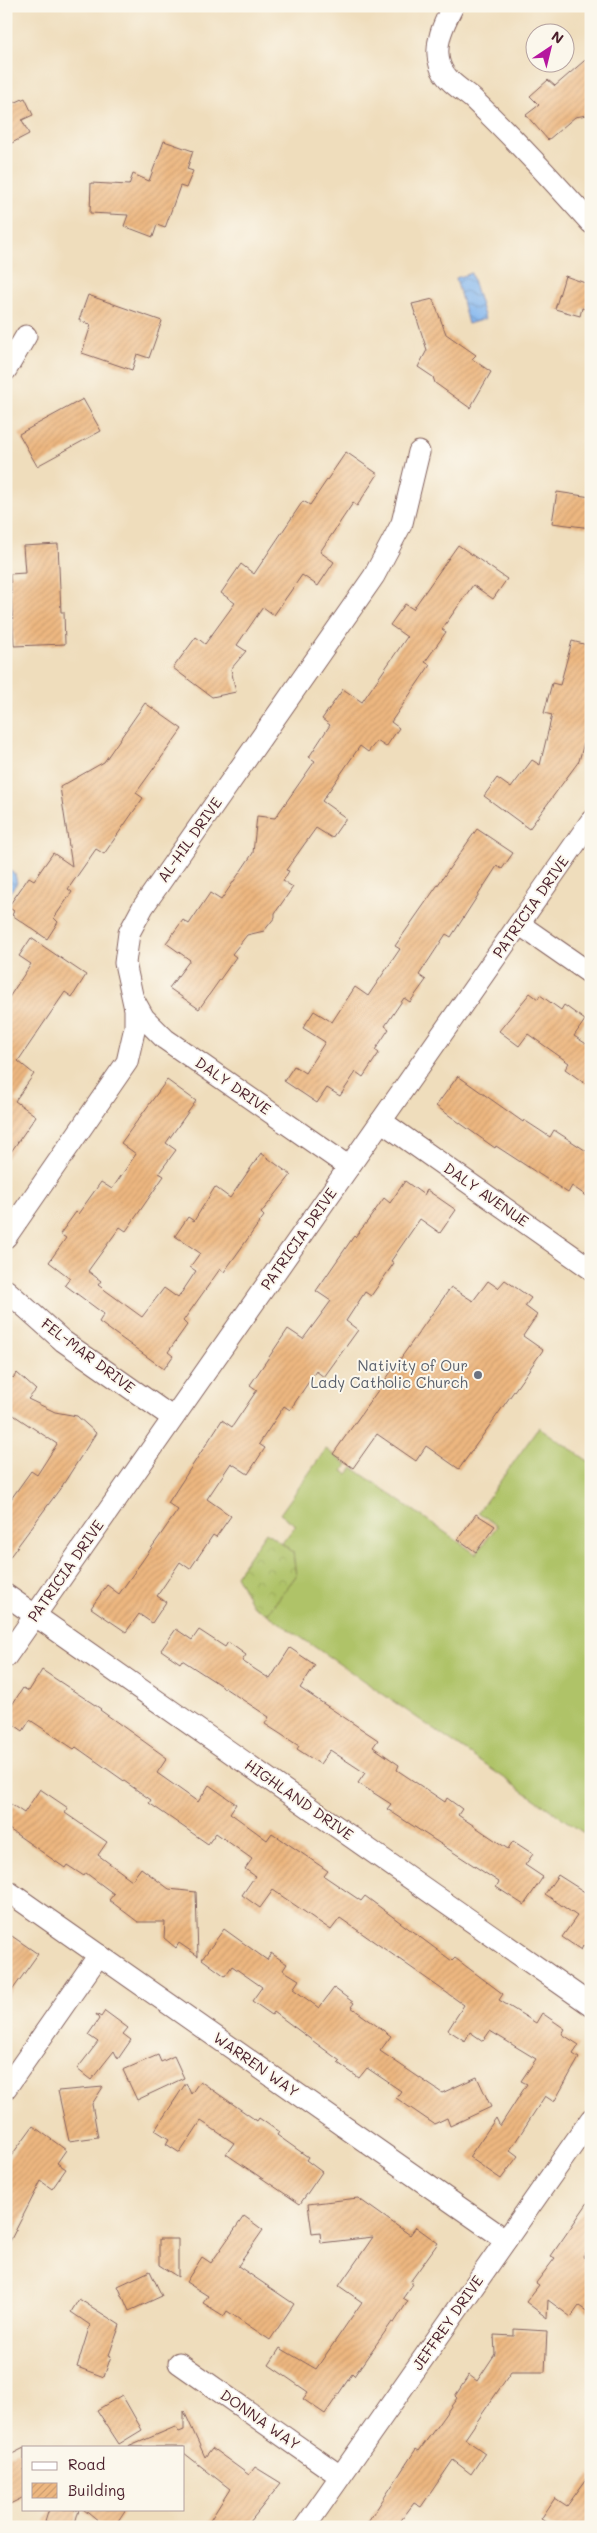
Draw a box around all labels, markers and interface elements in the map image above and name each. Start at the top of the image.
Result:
north arrow [524,22,574,72]
text: N [548,26,568,48]
street label: AL-HIL DRIVE [153,793,226,886]
street label: PATRICIA DRIVE [488,851,573,961]
street label: DALY DRIVE [192,1052,276,1119]
street label: DALY AVENUE [440,1158,533,1231]
street label: PATRICIA DRIVE [256,1183,341,1293]
street label: FEL-MAR DRIVE [38,1313,140,1397]
place label: Nativity of Our Lady Catholic Church [310,1355,468,1392]
marker: Nativity of Our Lady Catholic Church [472,1369,484,1381]
street label: PATRICIA DRIVE [23,1515,108,1625]
street label: HIGHLAND DRIVE [241,1754,358,1844]
street label: WARREN WAY [210,2027,304,2101]
street label: JEFFREY DRIVE [407,2271,487,2374]
street label: DONNA WAY [217,2384,304,2454]
legend [22,2446,185,2510]
text: Road [68,2454,105,2474]
text: Building [68,2480,125,2500]

